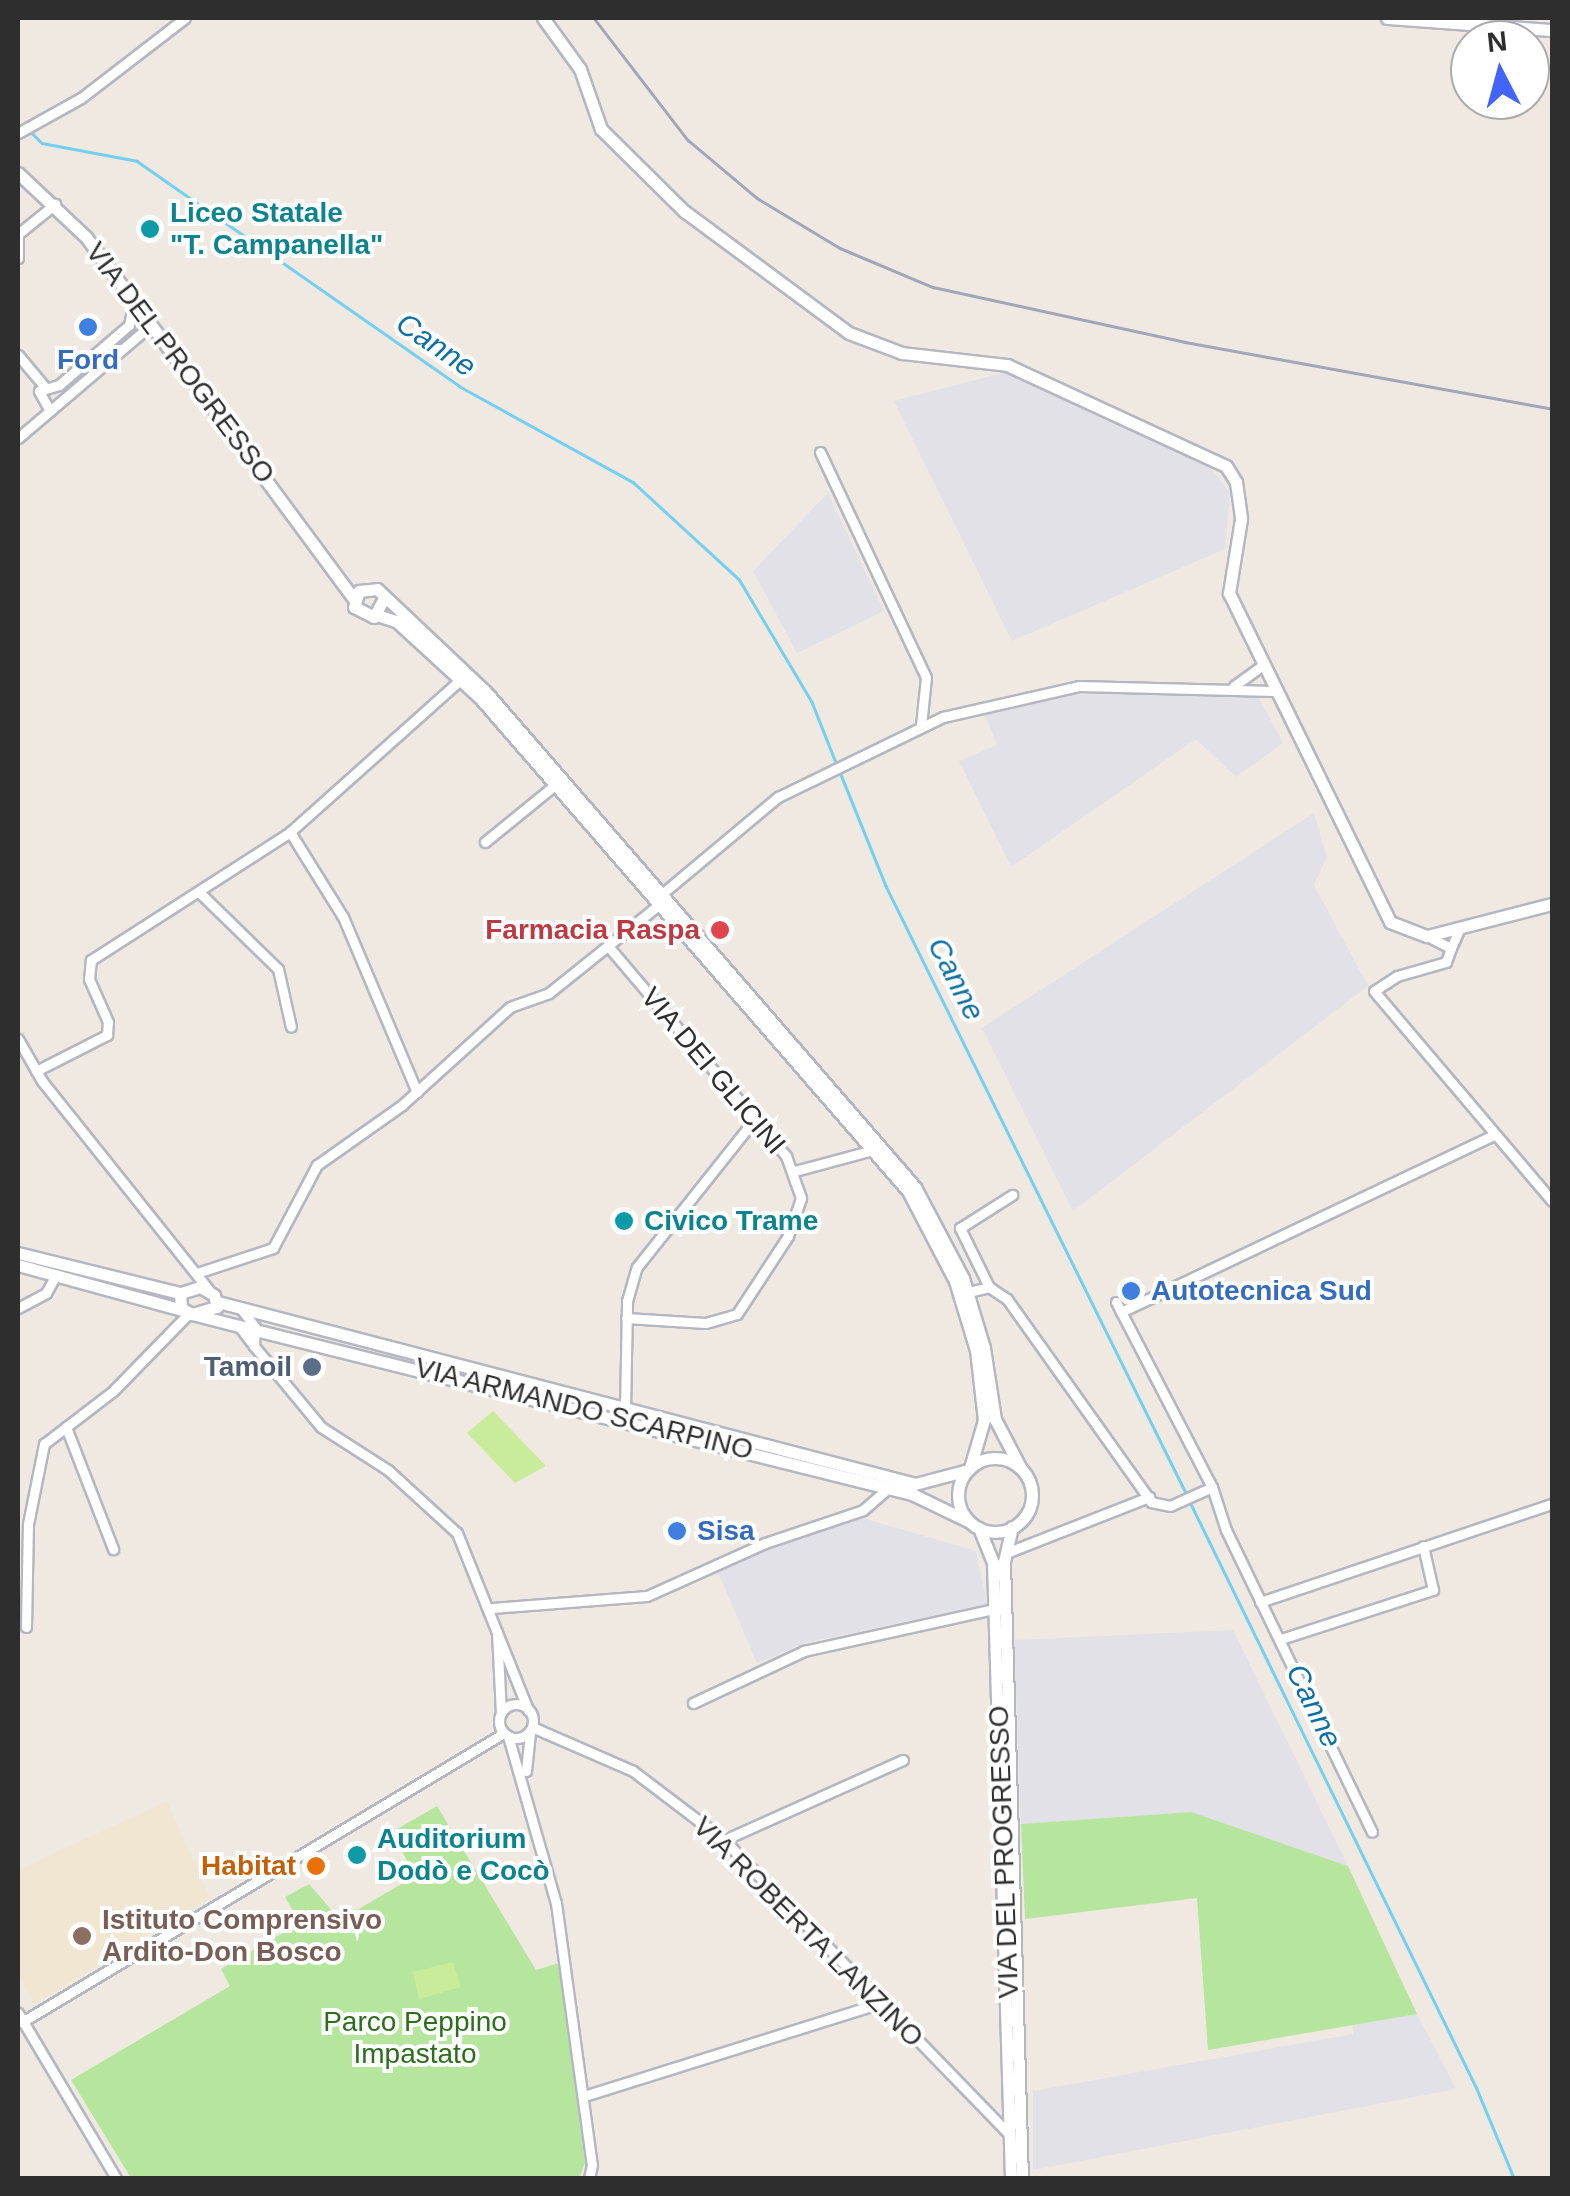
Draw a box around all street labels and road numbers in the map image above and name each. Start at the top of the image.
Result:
street label: VIA DEL PROGRESSO [78,235,282,491]
street label: VIA DEI GLICINI [633,980,793,1162]
street label: VIA ARMANDO SCARPINO [410,1350,758,1468]
street label: VIA DEL PROGRESSO [982,1704,1026,2000]
street label: VIA ROBERTA LANZINO [685,1809,931,2055]

